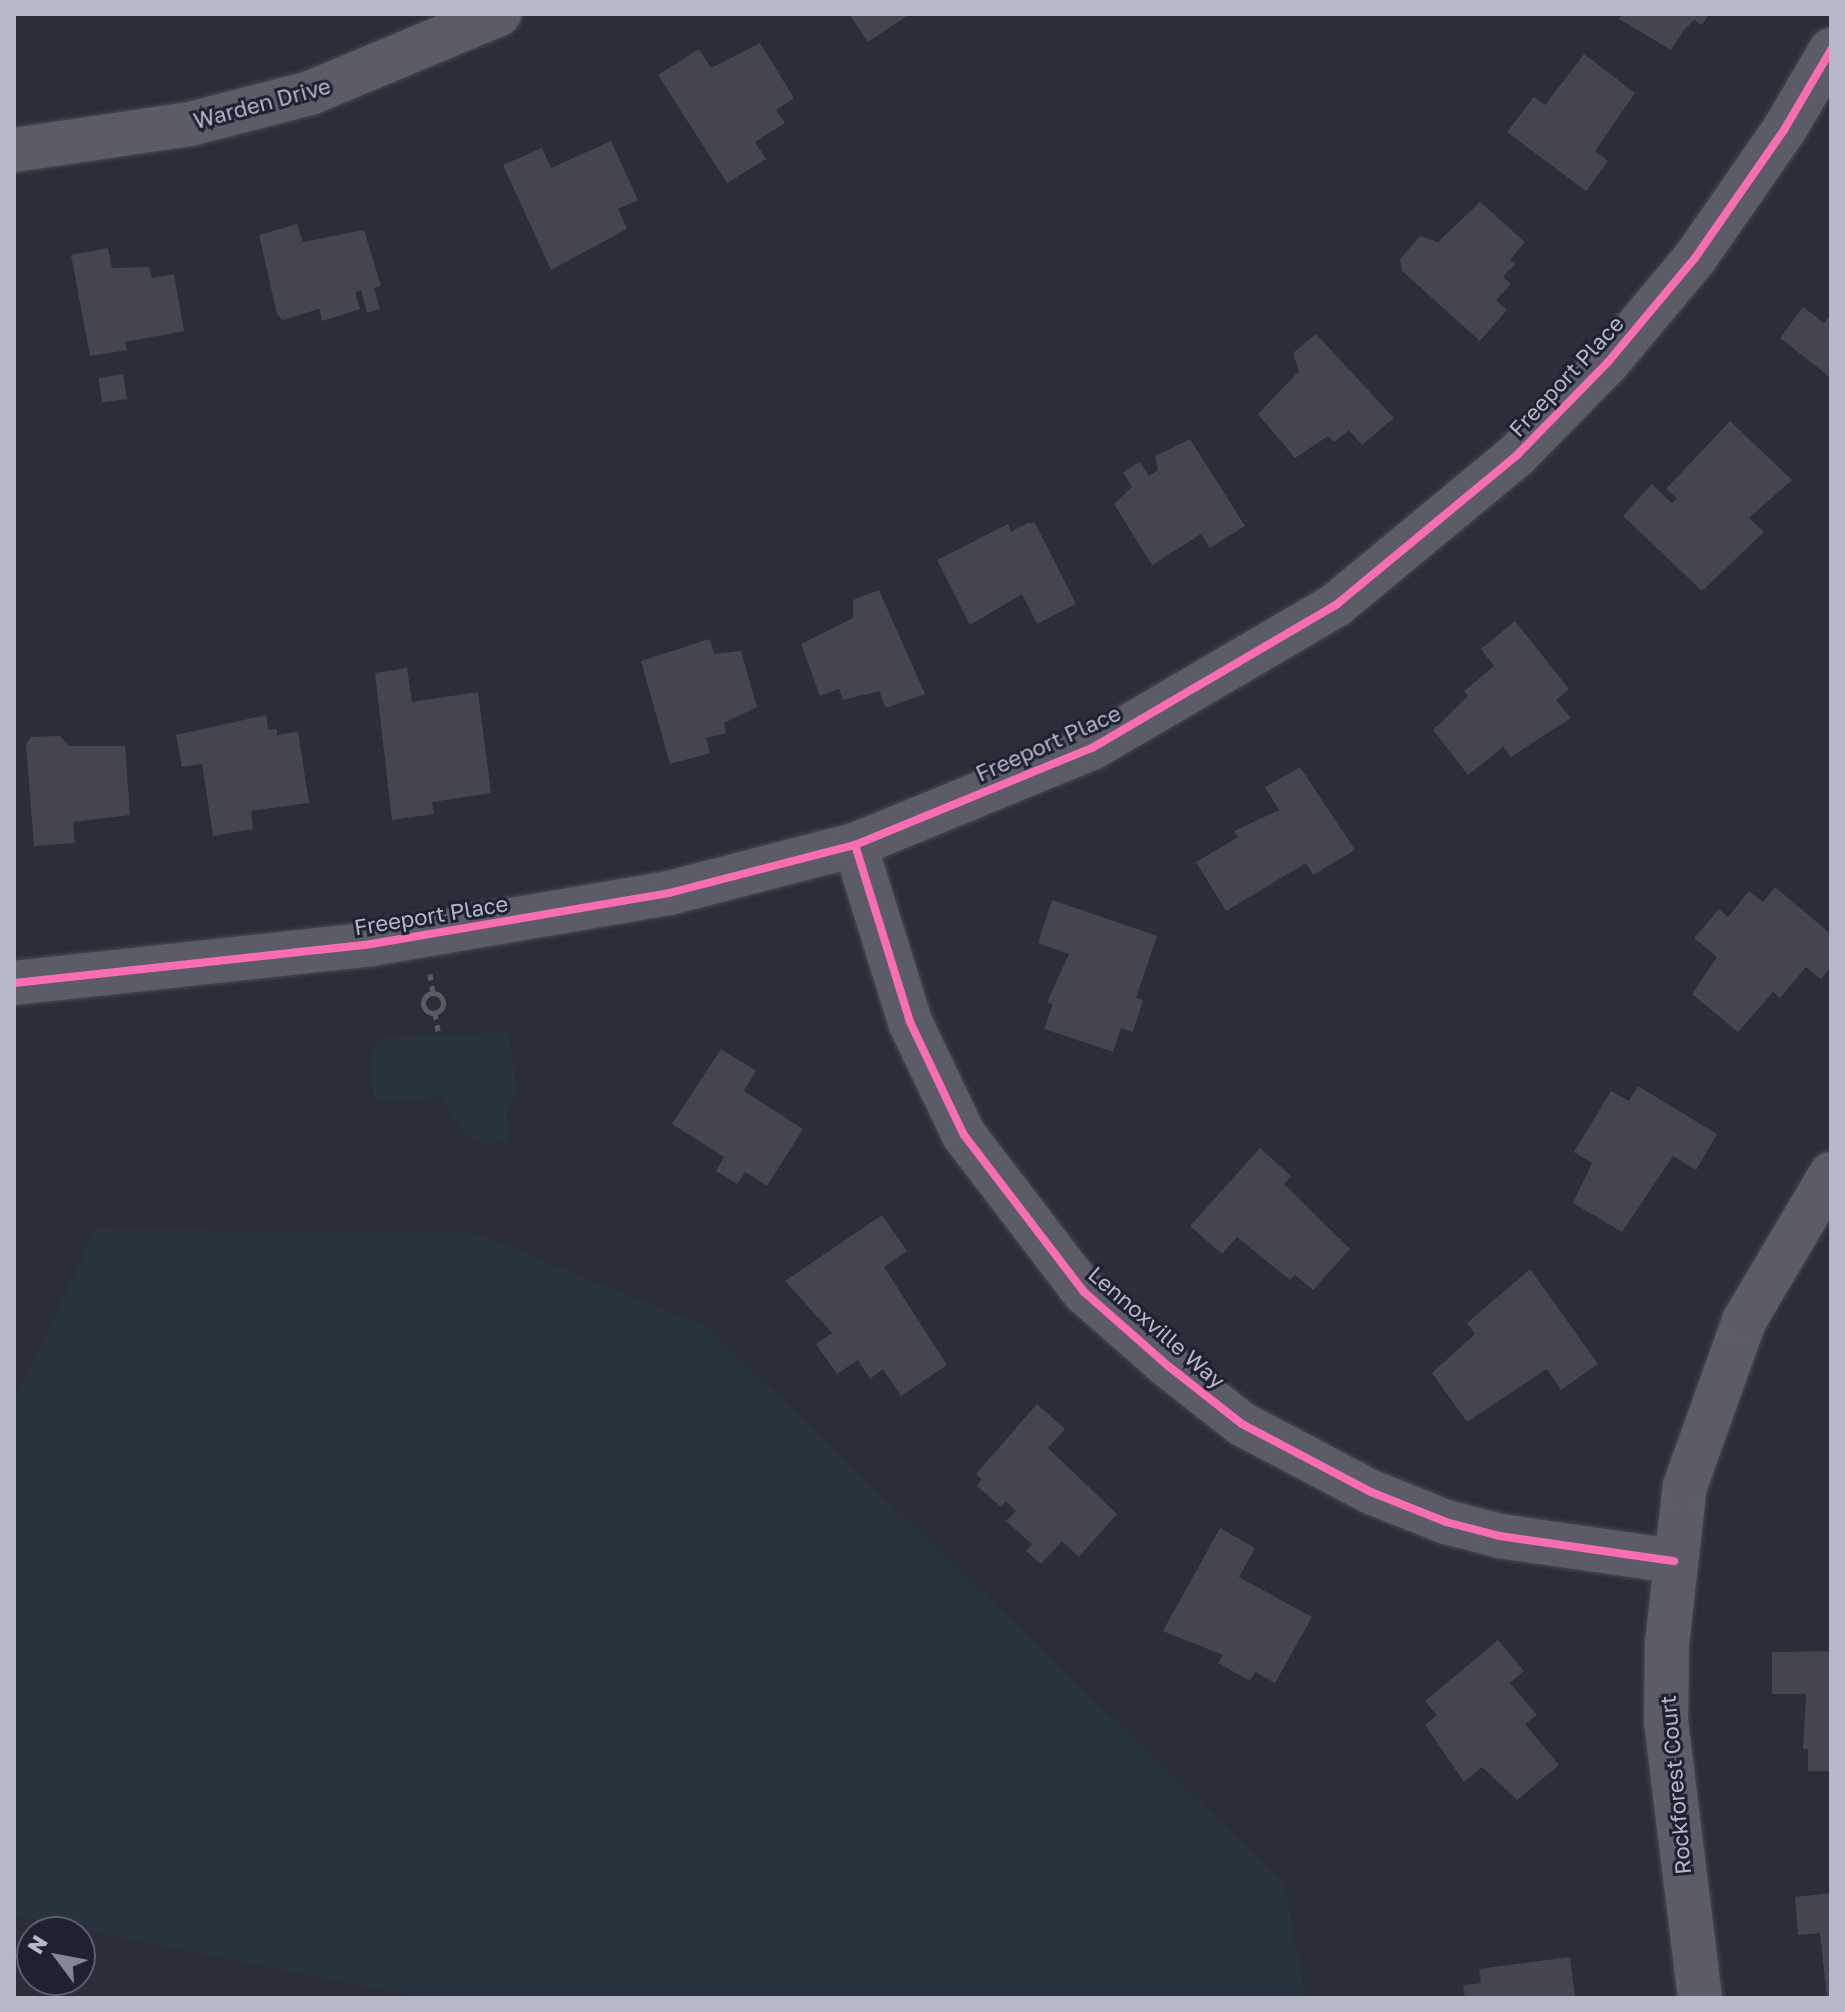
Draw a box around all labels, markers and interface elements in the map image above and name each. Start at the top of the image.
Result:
street label: Warden Drive [191,72,333,134]
street label: Freeport Place [1503,310,1629,442]
street label: Freeport Place [972,699,1124,787]
street label: Freeport Place [352,890,510,940]
street label: Lennoxville Way [1083,1261,1231,1393]
street label: Rockforest Court [1654,1694,1696,1876]
north arrow [16,1916,96,1996]
text: N [21,1930,53,1958]

